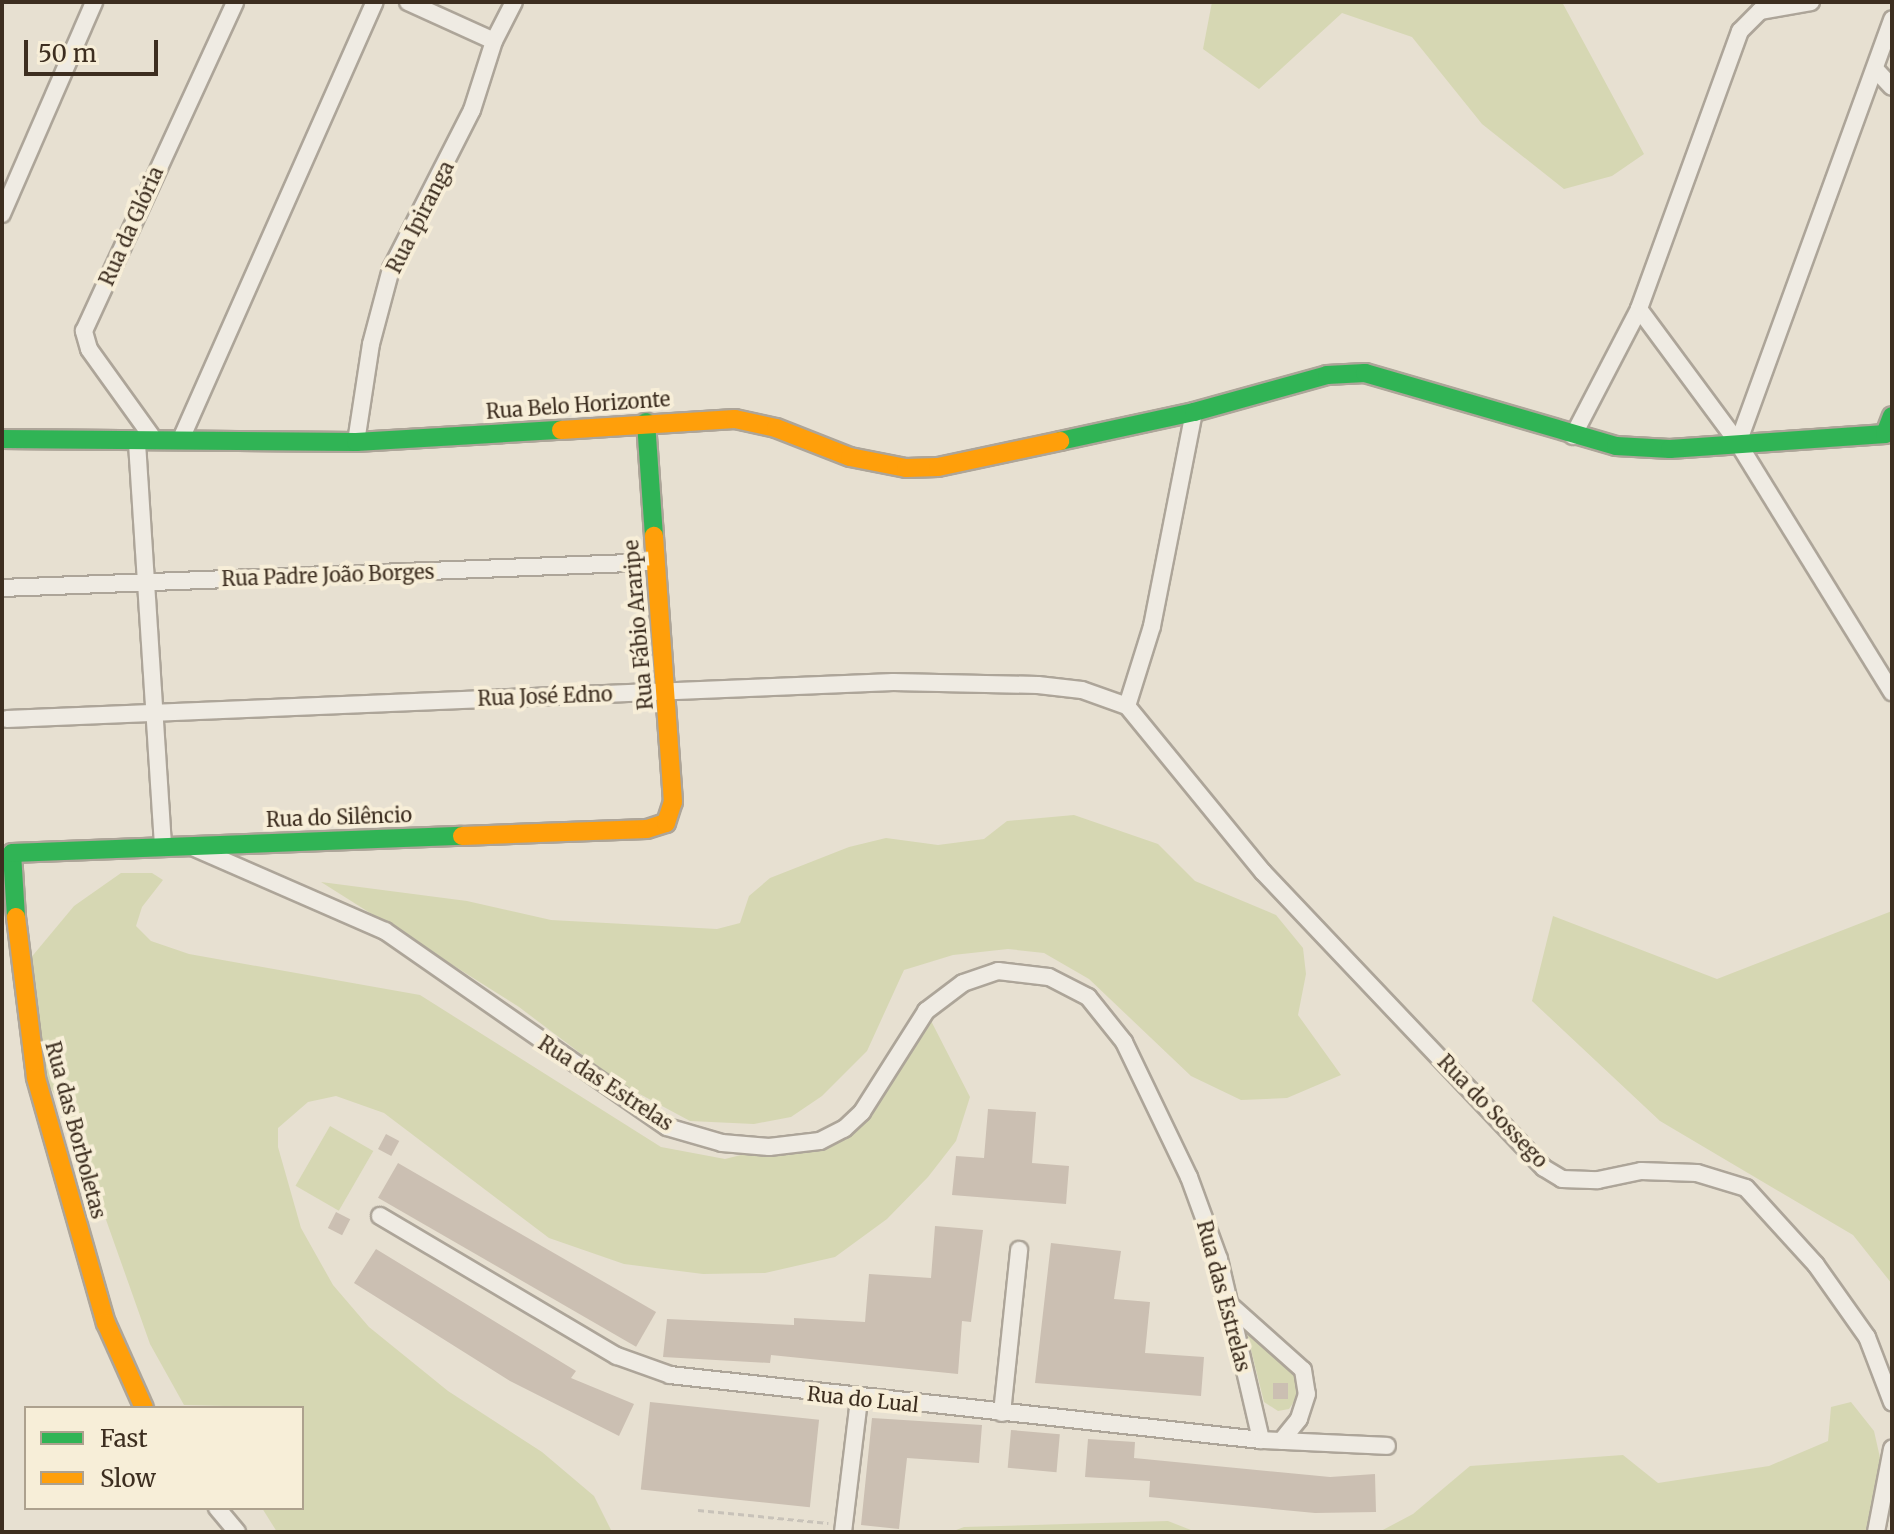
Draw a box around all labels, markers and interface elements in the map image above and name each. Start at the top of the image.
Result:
scale bar [28,24,162,74]
text: 50 m [38,38,97,69]
street label: Rua Ipiranga [382,157,458,277]
street label: Rua da Glória [94,163,168,289]
street label: Rua Belo Horizonte [485,387,671,423]
street label: Rua Fábio Araripe [619,539,657,711]
street label: Rua Padre João Borges [221,559,435,591]
street label: Rua José Edno [477,682,613,710]
street label: Rua do Silêncio [266,802,412,832]
street label: Rua das Estrelas [534,1031,678,1135]
street label: Rua das Borboletas [41,1039,111,1221]
street label: Rua do Sossego [1433,1050,1553,1172]
street label: Rua das Estrelas [1192,1218,1256,1374]
street label: Rua do Lual [806,1381,920,1417]
legend [24,1406,304,1510]
text: Fast [100,1423,148,1454]
text: Slow [100,1463,156,1494]

